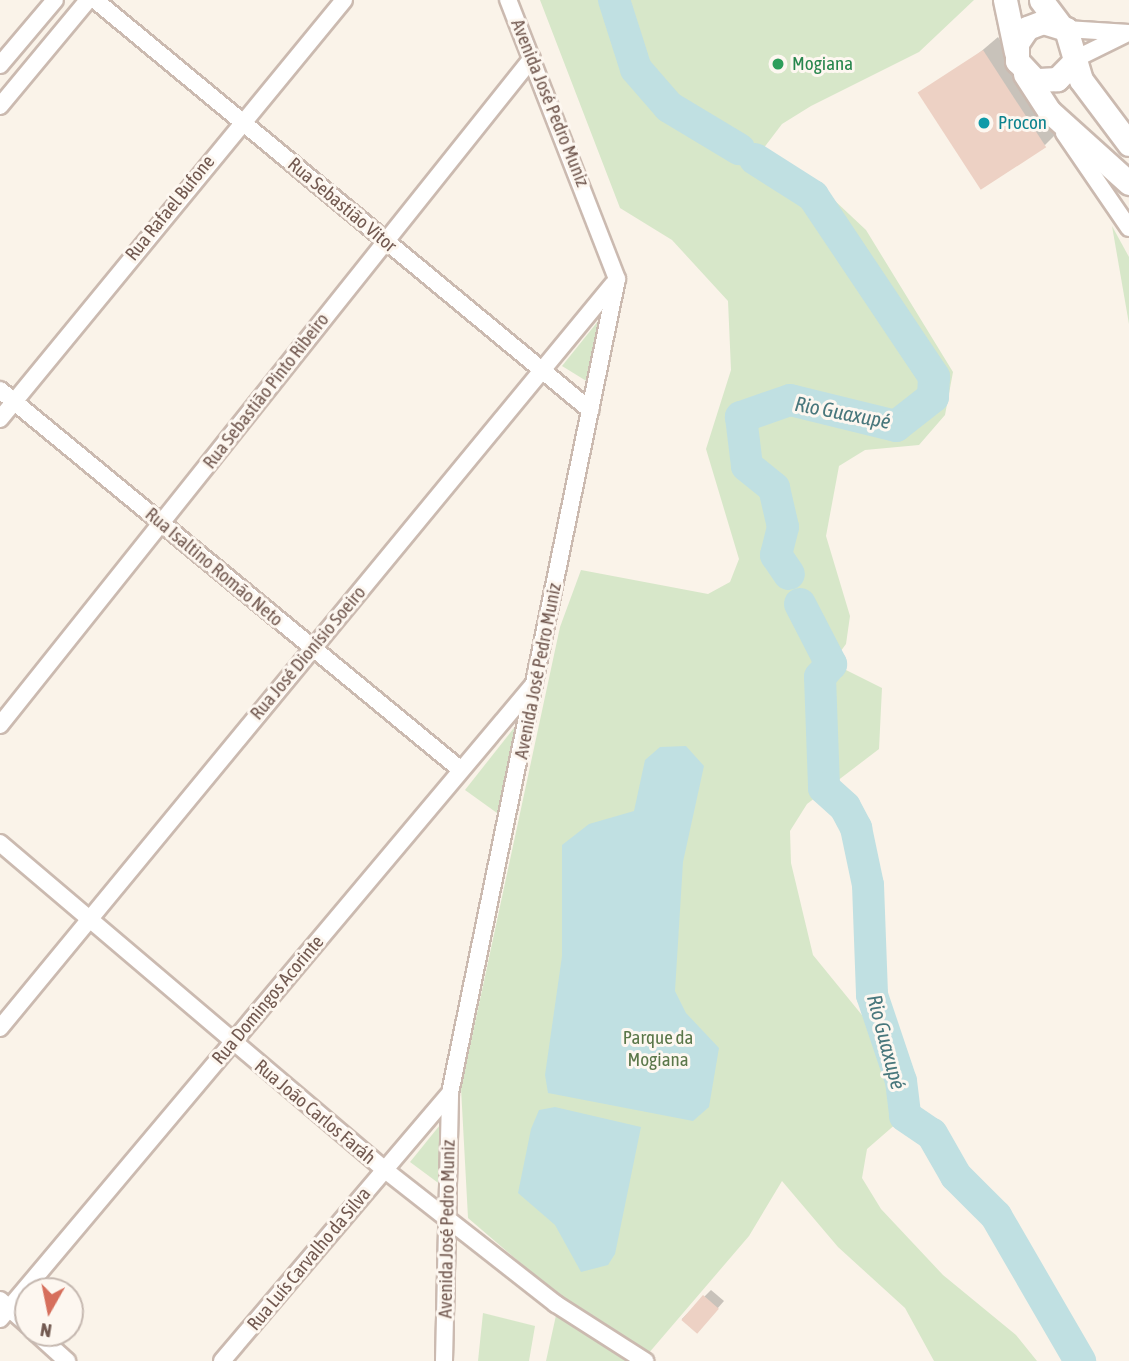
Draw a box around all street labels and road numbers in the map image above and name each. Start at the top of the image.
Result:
street label: Avenida José Pedro Muniz [506,16,594,190]
street label: Rua Rafael Bufone [121,151,219,265]
street label: Rua Sebastião Vitor [283,153,401,257]
street label: Rua Sebastião Pinto Ribeiro [198,309,334,473]
street label: Rua Isaltino Romão Neto [141,503,287,631]
street label: Rua José Dionísio Soeiro [245,581,371,725]
street label: Avenida José Pedro Muniz [510,581,566,761]
street label: Rua Domingos Acorinte [207,931,329,1069]
street label: Rua João Carlos Faráh [250,1055,380,1169]
street label: Avenida José Pedro Muniz [434,1139,460,1319]
street label: Rua Luís Carvalho da Silva [243,1183,375,1335]

